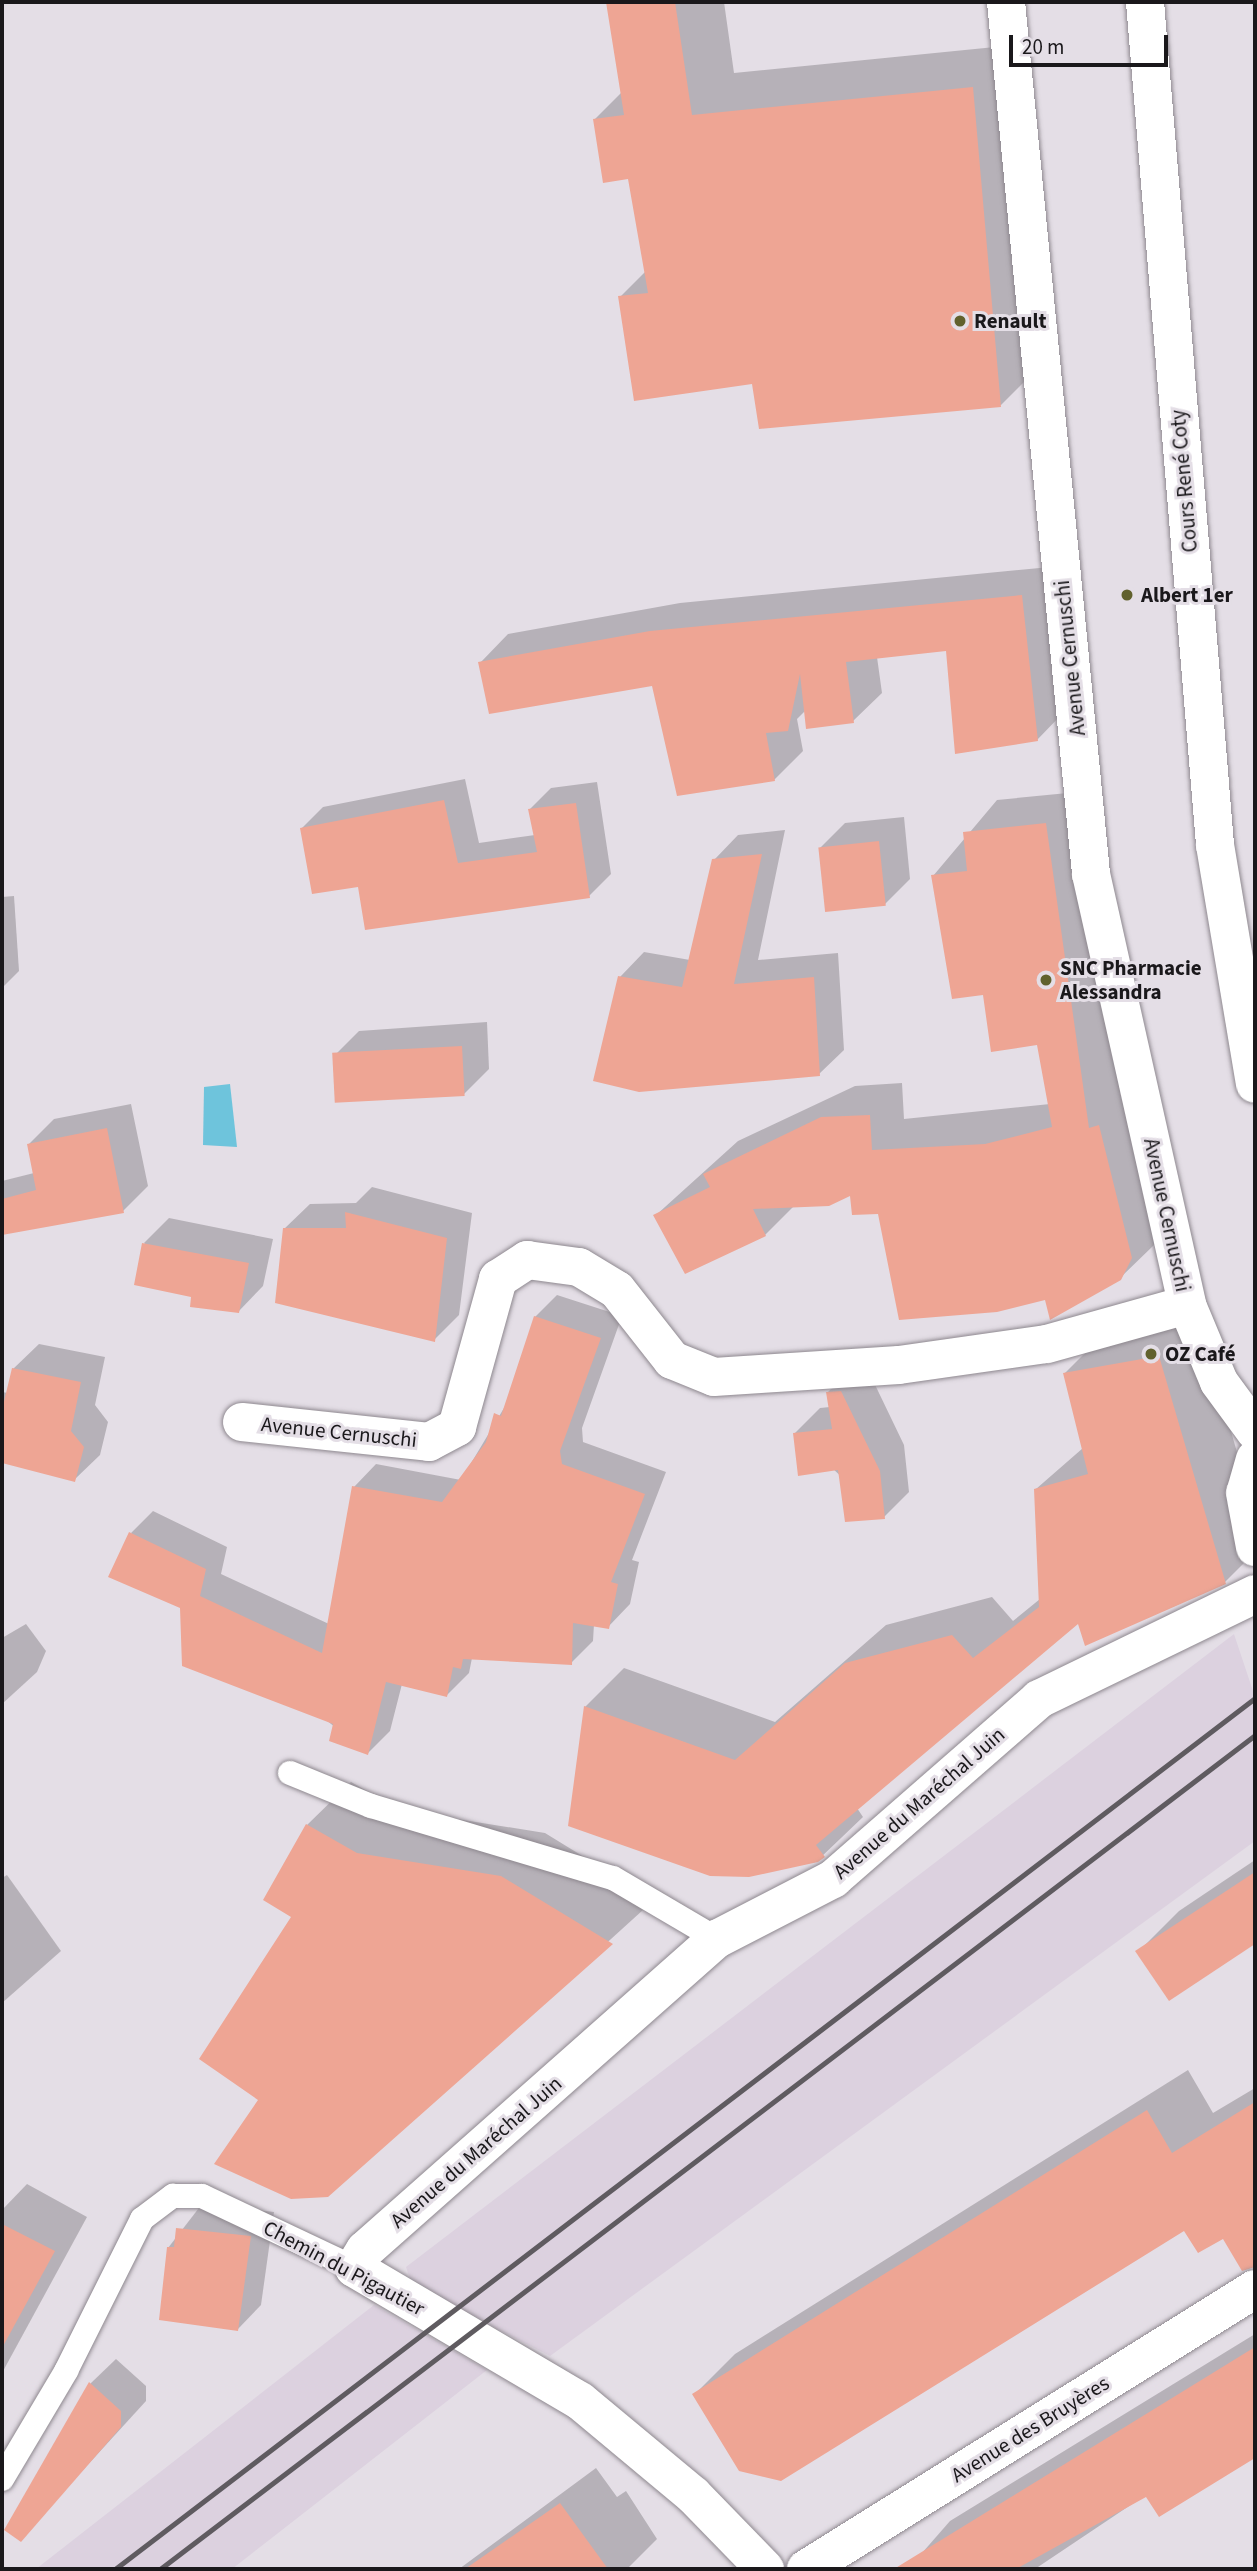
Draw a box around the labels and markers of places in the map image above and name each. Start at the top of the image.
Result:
place label: Renault [974,308,1047,334]
marker: Renault [952,313,968,329]
place label: Albert 1er [1141,582,1233,608]
marker: Albert 1er [1119,587,1135,603]
place label: SNC Pharmacie Alessandra [1060,955,1202,1005]
marker: SNC Pharmacie Alessandra [1038,972,1054,988]
place label: OZ Café [1165,1341,1236,1367]
marker: OZ Café [1143,1346,1159,1362]

